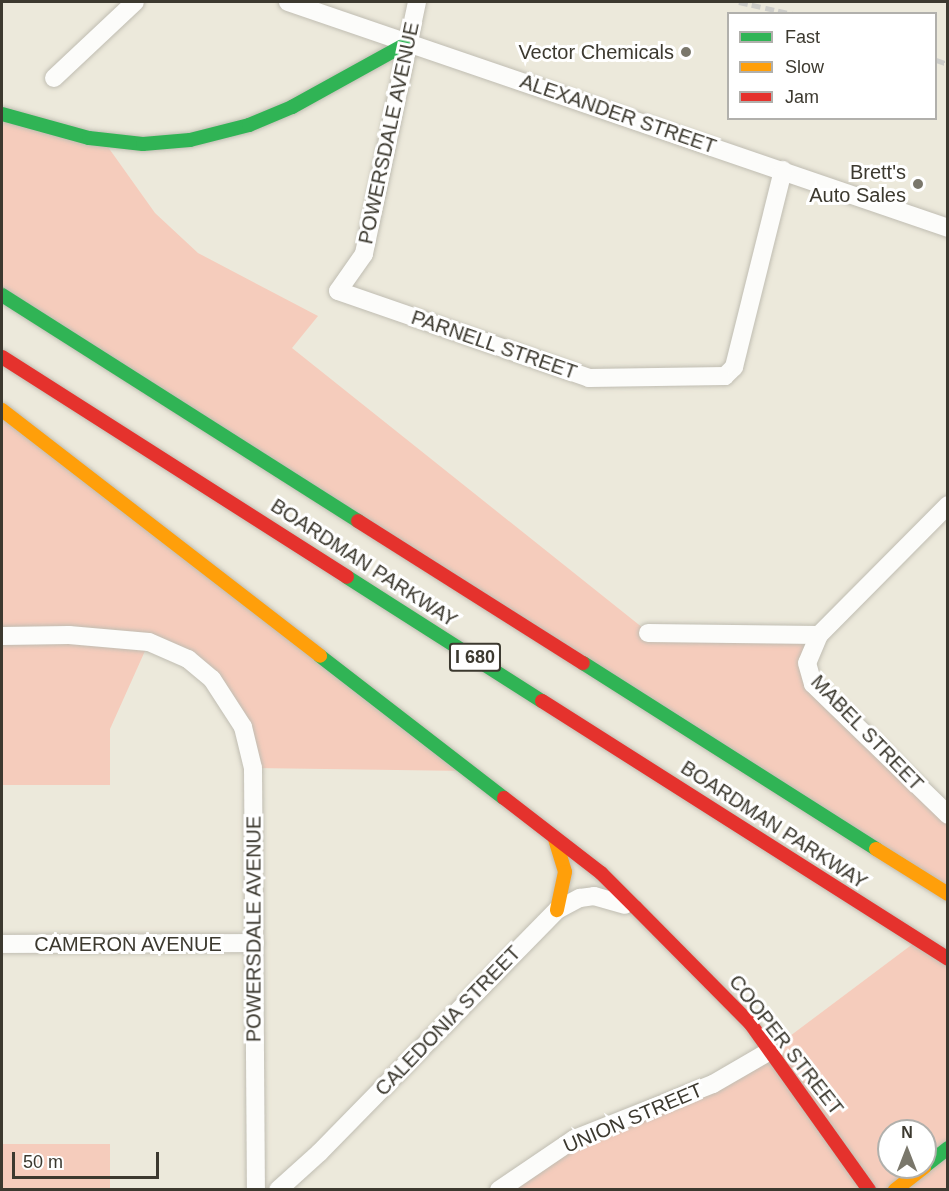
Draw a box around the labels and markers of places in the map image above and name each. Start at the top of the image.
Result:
place label: Vector Chemicals [518,40,674,64]
marker: Vector Chemicals [679,45,693,59]
place label: Brett's Auto Sales [809,160,906,207]
marker: Brett's Auto Sales [911,177,925,191]

